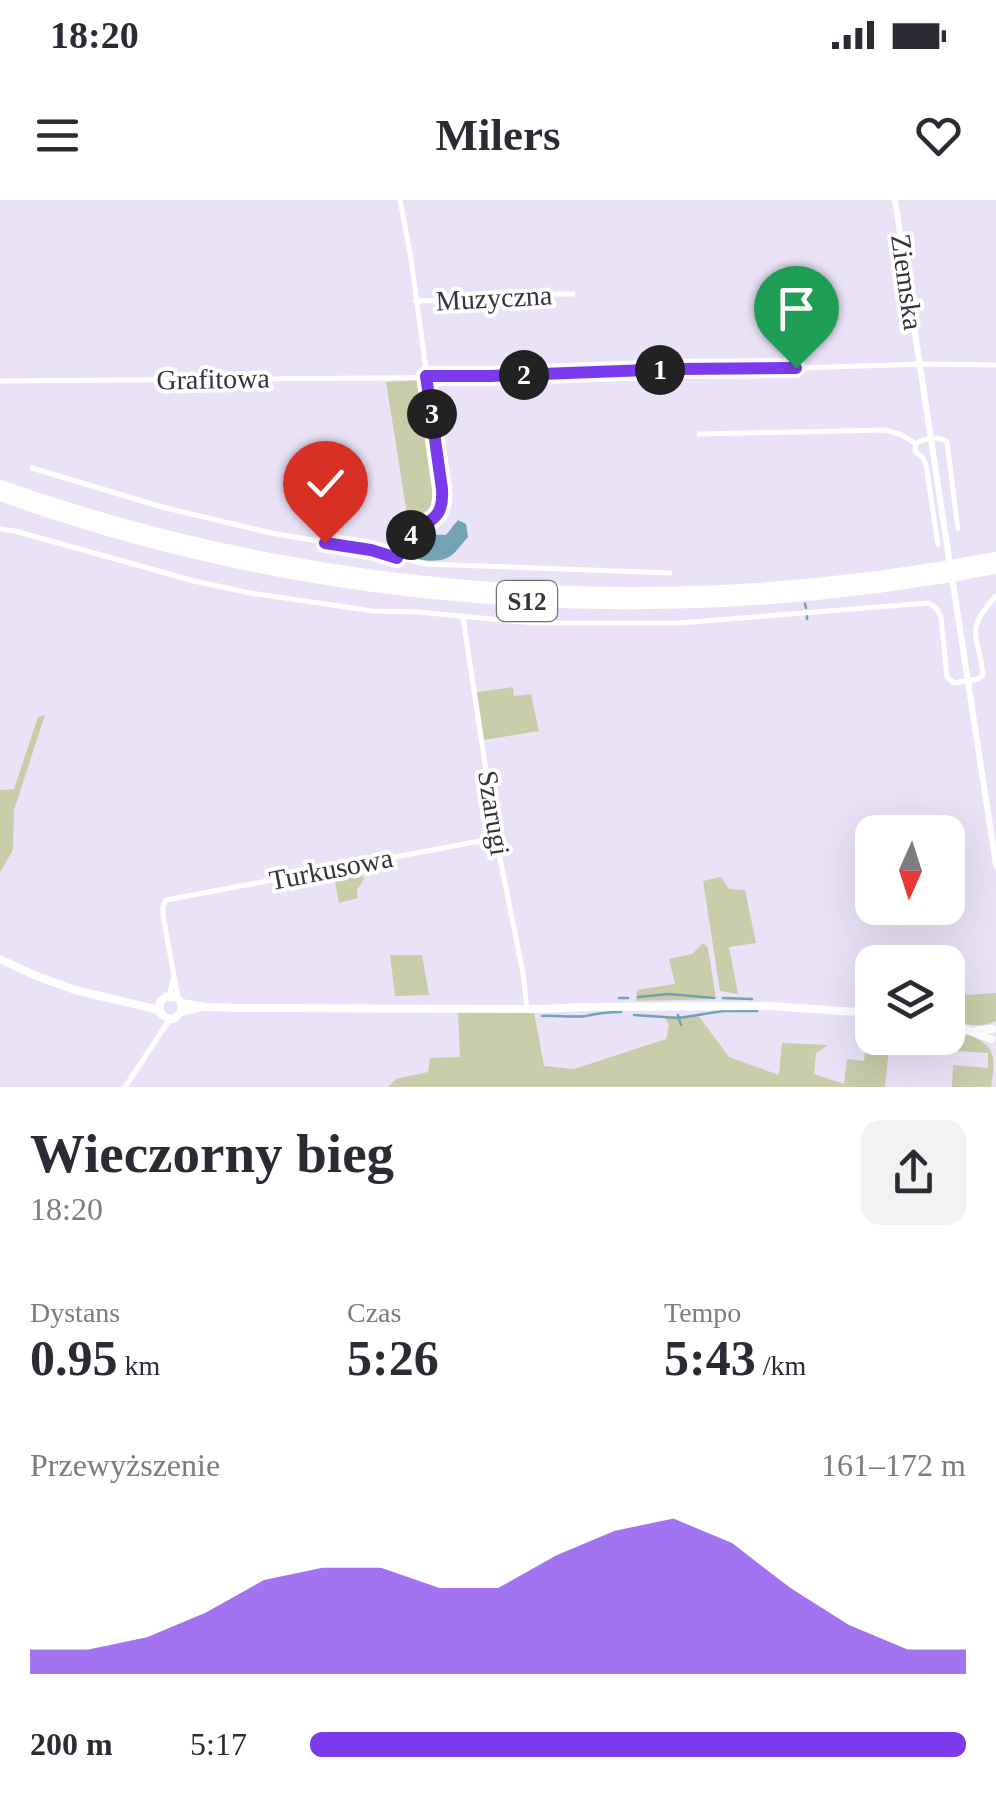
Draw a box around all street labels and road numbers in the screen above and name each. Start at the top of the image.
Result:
street label: Ziemska [885,232,929,332]
street label: Muzyczna [435,279,554,317]
street label: Grafitowa [156,363,271,395]
road number: S12 [497,581,557,621]
street label: Szarugi [472,768,516,858]
street label: Turkusowa [267,842,396,896]

